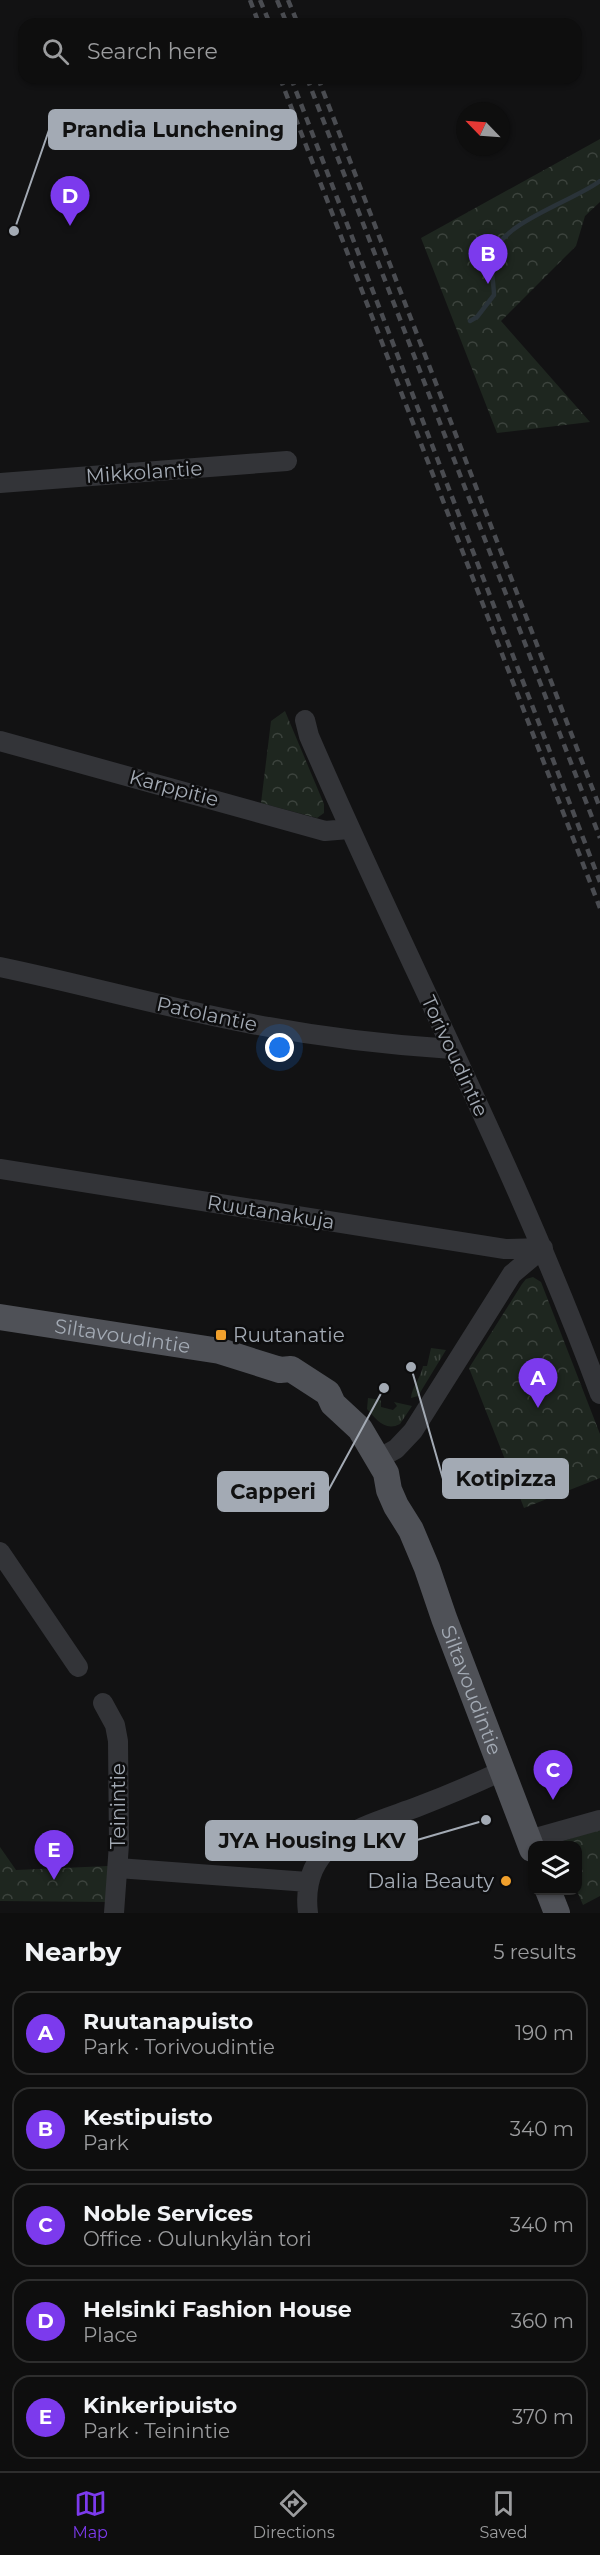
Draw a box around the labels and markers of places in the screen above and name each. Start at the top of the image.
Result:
callout: Prandia Lunchening [49,110,296,149]
pin: D [50,176,90,226]
pin: B [468,234,508,284]
place label: Ruutanatie [233,1323,345,1347]
marker: Ruutanatie [214,1328,228,1342]
pin: A [518,1358,558,1408]
callout: Kotipizza [443,1459,568,1498]
callout: Capperi [218,1472,328,1511]
pin: C [534,1750,572,1800]
callout: JYA Housing LKV [206,1821,417,1860]
pin: E [34,1830,74,1880]
place label: Dalia Beauty [368,1869,494,1893]
marker: Dalia Beauty [499,1874,513,1888]

